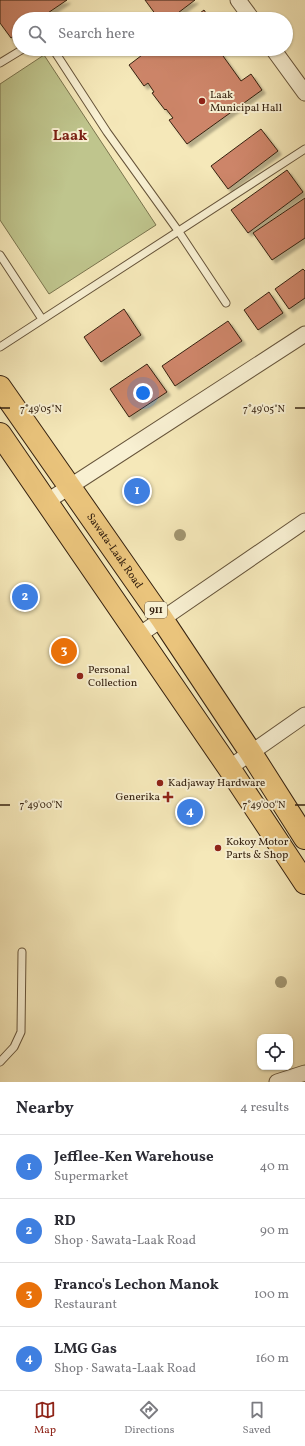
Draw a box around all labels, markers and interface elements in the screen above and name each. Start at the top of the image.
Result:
search box [12,12,293,56]
icon: search [26,23,48,45]
text: Search here [58,24,135,45]
place label: Laak Municipal Hall [210,88,282,116]
marker: Laak Municipal Hall [197,96,207,106]
district label: Laak [53,126,87,147]
your location [133,383,153,403]
text: 7°49'05"N [20,402,62,416]
text: 7°49'05"N [243,402,285,416]
pin: 1 [124,476,150,506]
street label: Sawata-Laak Road [83,510,146,592]
pin: 2 [12,582,38,612]
road number: 911 [145,602,167,618]
pin: 3 [51,636,77,666]
place label: Personal Collection [88,663,138,691]
marker: Personal Collection [75,671,85,681]
place label: Kadjaway Hardware [168,776,265,791]
marker: Kadjaway Hardware [155,778,165,788]
place label: Generika [116,790,161,805]
marker: Generika [163,792,173,802]
pin: 4 [177,797,203,827]
text: 7°49'00"N [19,798,63,812]
text: 7°49'00"N [242,798,286,812]
place label: Kokoy Motor Parts & Shop [226,835,289,863]
marker: Kokoy Motor Parts & Shop [213,843,223,853]
map controls [257,1034,293,1070]
button: locate [257,1034,293,1070]
text: Nearby [16,1097,74,1120]
text: 4 results [240,1099,289,1117]
text: Jefflee-Ken Warehouse [54,1147,214,1168]
text: 1 [26,1158,32,1176]
text: 40 m [260,1158,289,1176]
text: Supermarket [54,1168,129,1186]
text: RD [54,1211,76,1232]
text: 2 [26,1222,32,1240]
text: 90 m [260,1222,289,1240]
text: Shop · Sawata-Laak Road [54,1232,196,1250]
text: Franco's Lechon Manok [54,1275,219,1296]
text: 3 [26,1286,32,1304]
text: 100 m [254,1286,289,1304]
text: Restaurant [54,1296,117,1314]
text: LMG Gas [54,1339,117,1360]
text: 4 [25,1350,33,1368]
text: 160 m [255,1350,289,1368]
text: Shop · Sawata-Laak Road [54,1360,196,1378]
tab: Map [34,1399,56,1438]
tab: Directions [124,1399,175,1438]
tab: Saved [243,1399,271,1438]

